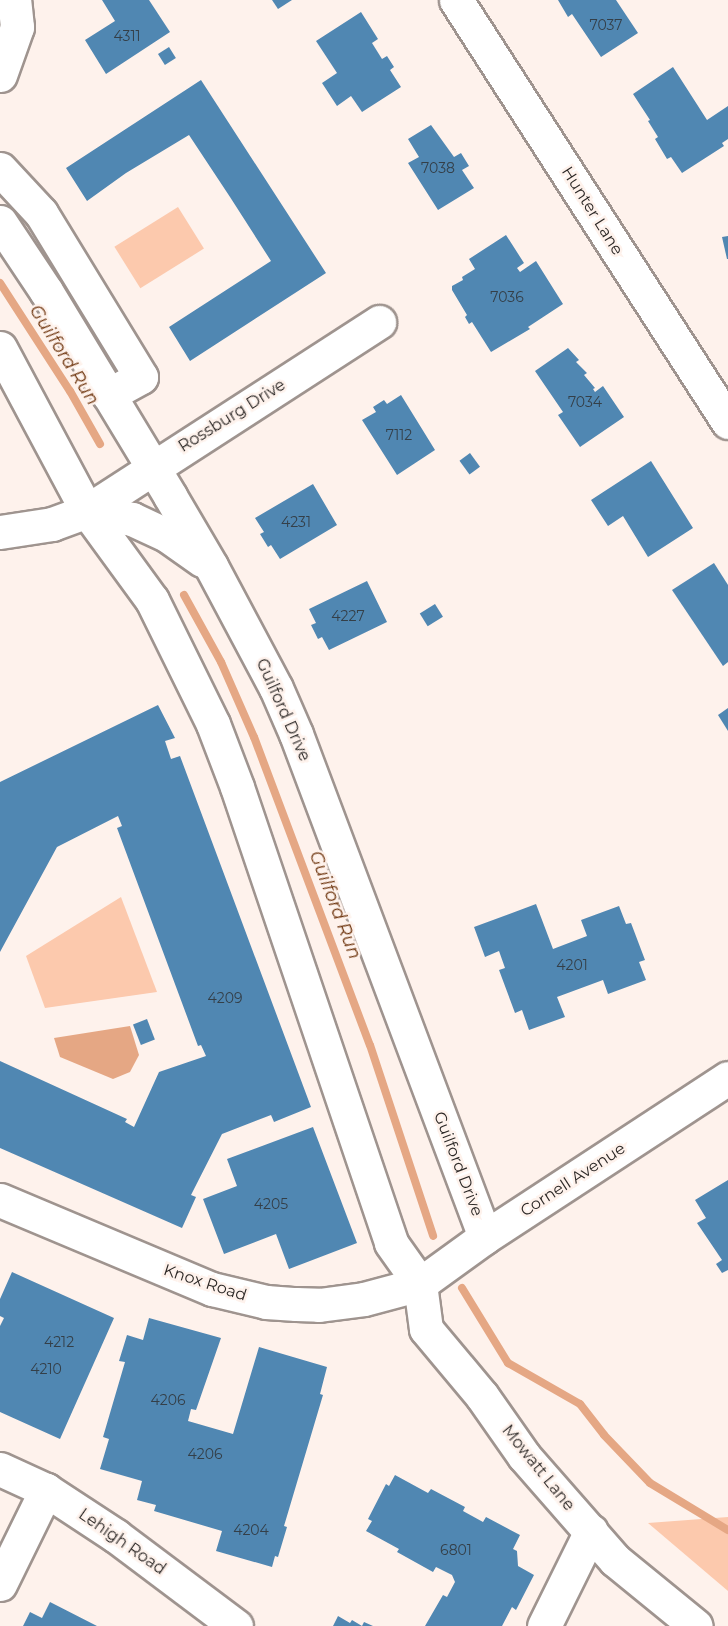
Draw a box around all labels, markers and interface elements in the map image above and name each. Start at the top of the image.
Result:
house number: 7037 [589,17,623,33]
house number: 4311 [113,28,141,44]
house number: 7038 [421,160,455,176]
street label: Hunter Lane [557,163,627,259]
house number: 7036 [490,289,524,305]
water label: Guilford Run [25,301,103,409]
street label: Rossburg Drive [175,376,289,456]
house number: 7034 [568,394,602,410]
house number: 7112 [386,427,412,443]
house number: 4231 [281,514,311,530]
house number: 4227 [331,608,365,624]
street label: Guilford Drive [252,656,314,764]
water label: Guilford Run [304,848,366,962]
house number: 4201 [556,957,588,973]
house number: 4209 [208,990,242,1006]
street label: Guilford Drive [429,1109,487,1219]
street label: Cornell Avenue [517,1139,629,1221]
house number: 4205 [254,1196,288,1212]
street label: Knox Road [161,1261,249,1305]
house number: 4212 [44,1334,74,1350]
house number: 4210 [30,1361,62,1377]
house number: 4206 [151,1392,185,1408]
street label: Mowatt Lane [498,1421,578,1515]
house number: 4206 [188,1446,222,1462]
street label: Lehigh Road [75,1505,169,1579]
house number: 4204 [233,1522,269,1538]
house number: 6801 [440,1542,472,1558]

